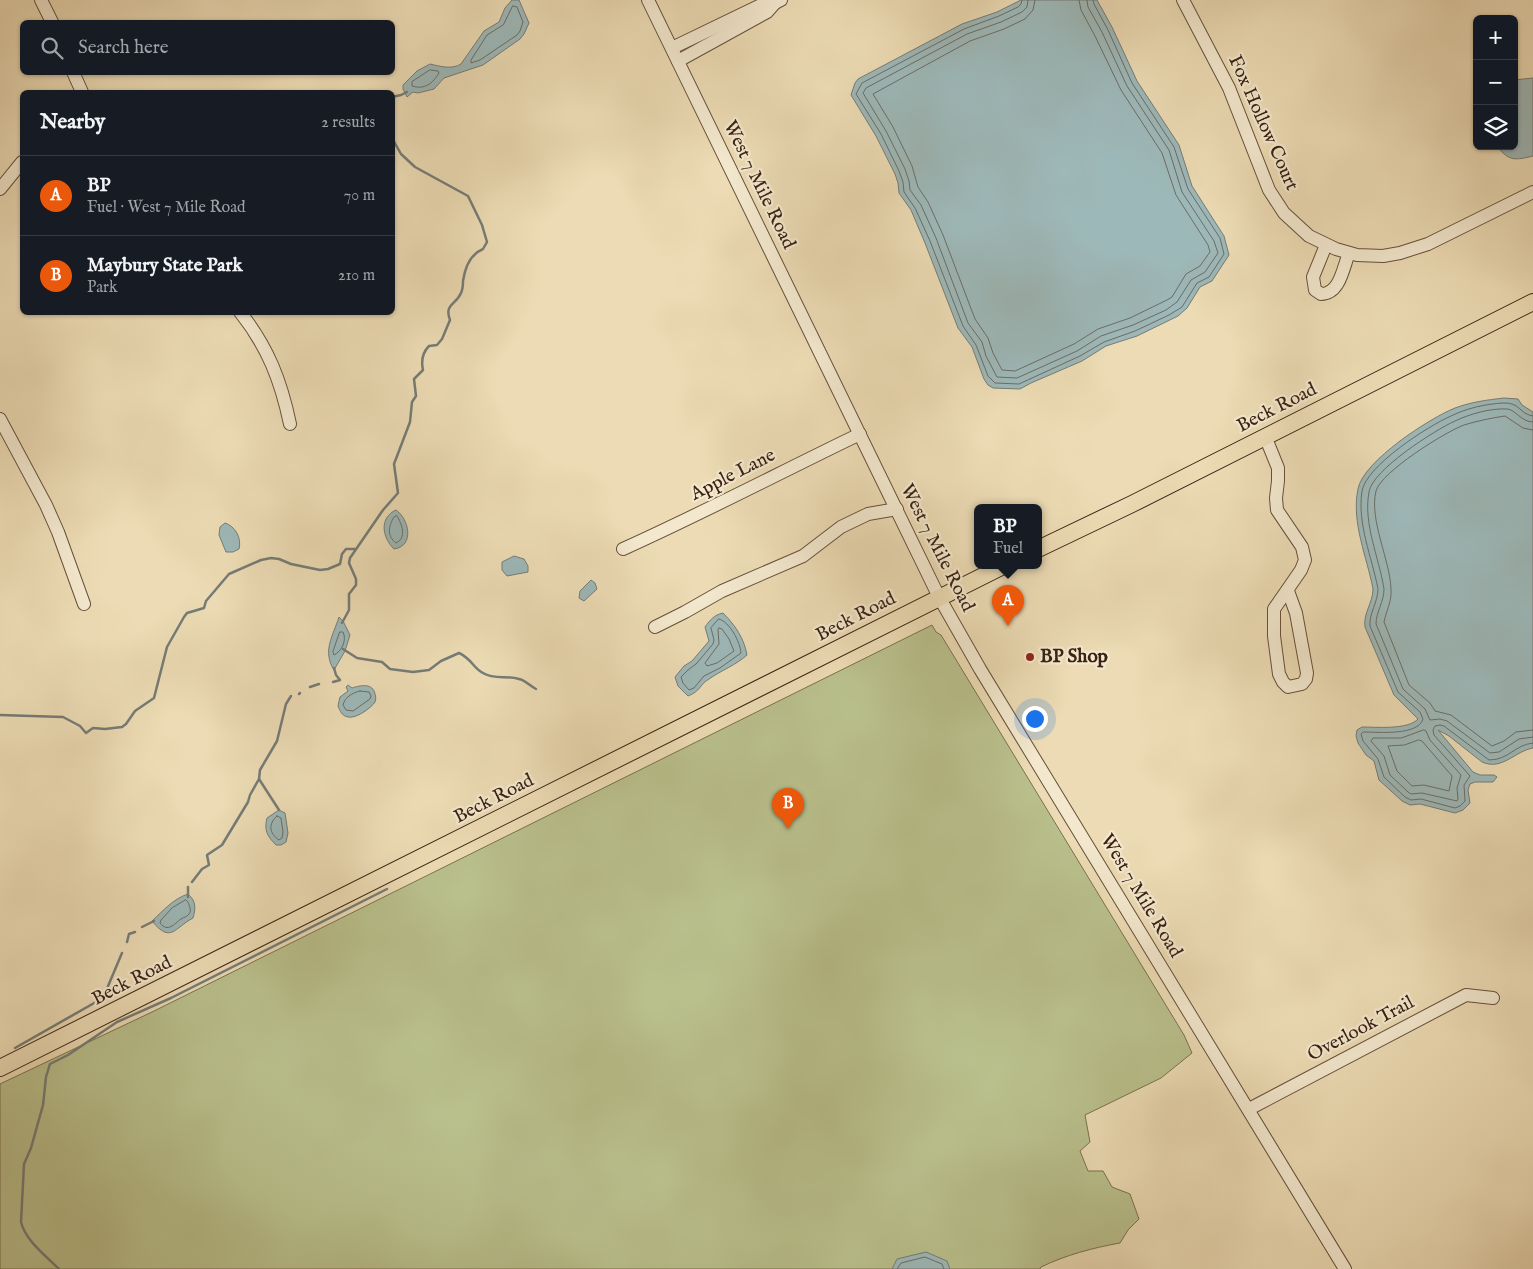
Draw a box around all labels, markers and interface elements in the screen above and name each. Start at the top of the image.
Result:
map controls [1473,15,1518,150]
button: + [1473,15,1518,60]
search box [20,20,395,75]
icon: search [38,34,66,62]
text: Search here [78,36,169,60]
street label: Fox Hollow Court [1222,52,1304,195]
button: − [1473,60,1518,105]
button: layers [1473,105,1518,150]
text: Nearby [40,109,105,136]
text: 2 results [321,113,375,133]
street label: West 7 Mile Road [717,117,801,254]
text: BP [87,174,110,198]
text: A [51,186,61,206]
text: 70 m [344,186,375,206]
text: Fuel · West 7 Mile Road [87,198,246,218]
text: Maybury State Park [87,254,243,278]
text: B [51,266,61,286]
text: 210 m [338,266,375,286]
text: Park [87,278,117,298]
street label: Beck Road [1233,377,1322,438]
street label: Apple Lane [686,443,780,507]
street label: West 7 Mile Road [894,480,980,617]
popup [974,504,1042,569]
text: BP [993,515,1016,539]
text: Fuel [993,539,1023,559]
pin: A [992,585,1024,626]
street label: Beck Road [812,586,901,647]
place label: BP Shop [1040,645,1109,669]
marker: BP Shop [1024,651,1036,663]
your location [1022,706,1048,732]
street label: Beck Road [450,768,539,829]
pin: B [772,788,804,829]
street label: West 7 Mile Road [1095,830,1188,963]
street label: Beck Road [88,950,177,1011]
street label: Overlook Trail [1304,990,1419,1067]

